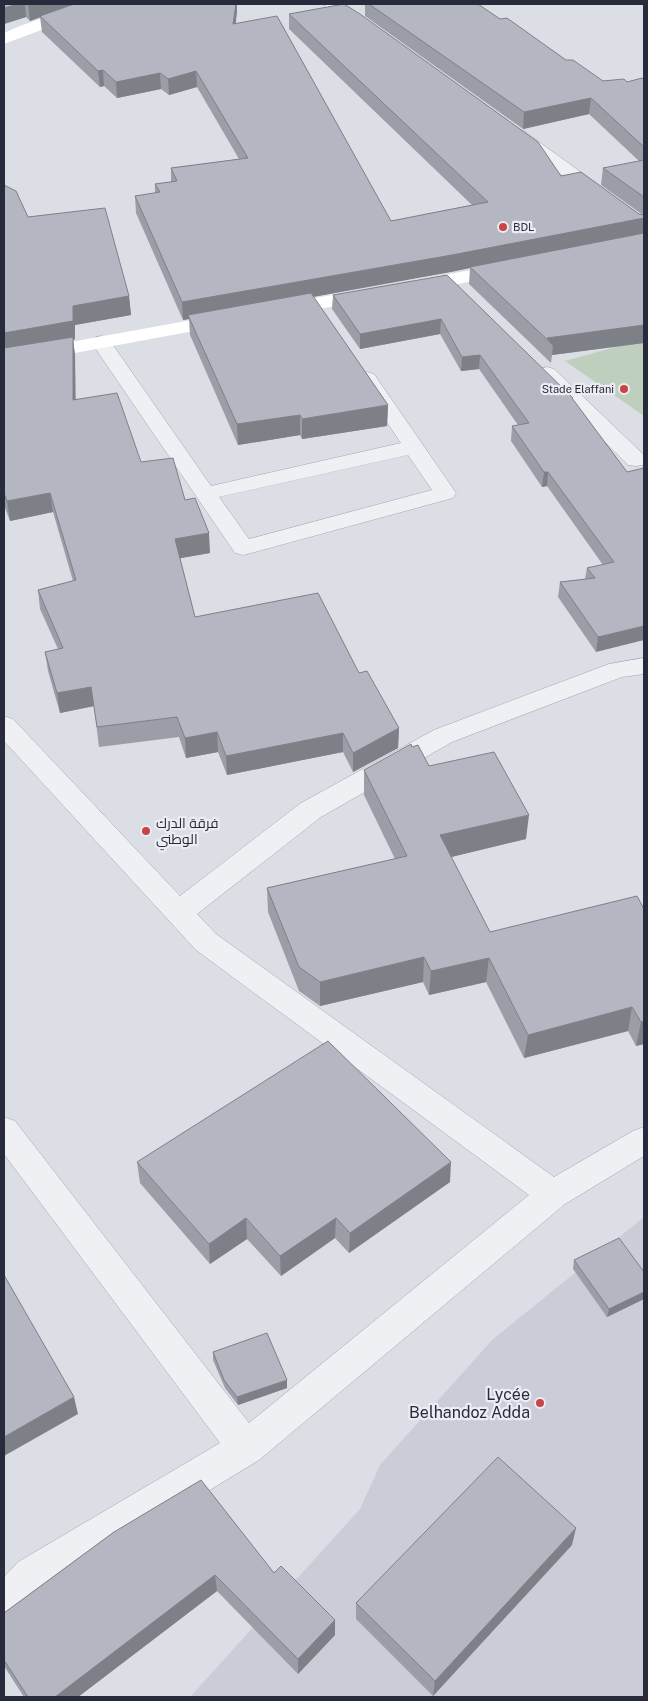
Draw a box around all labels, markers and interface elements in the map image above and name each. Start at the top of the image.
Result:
marker: BDL [497,221,509,233]
place label: BDL [513,221,534,233]
place label: Stade Elaffani [542,383,614,395]
marker: Stade Elaffani [618,383,630,395]
place label: فرقة الدرك الوطني [156,815,218,851]
marker: فرقة الدرك الوطني [140,825,152,837]
place label: Lycée Belhandoz Adda [409,1385,530,1422]
marker: Lycée Belhandoz Adda [534,1397,546,1409]

